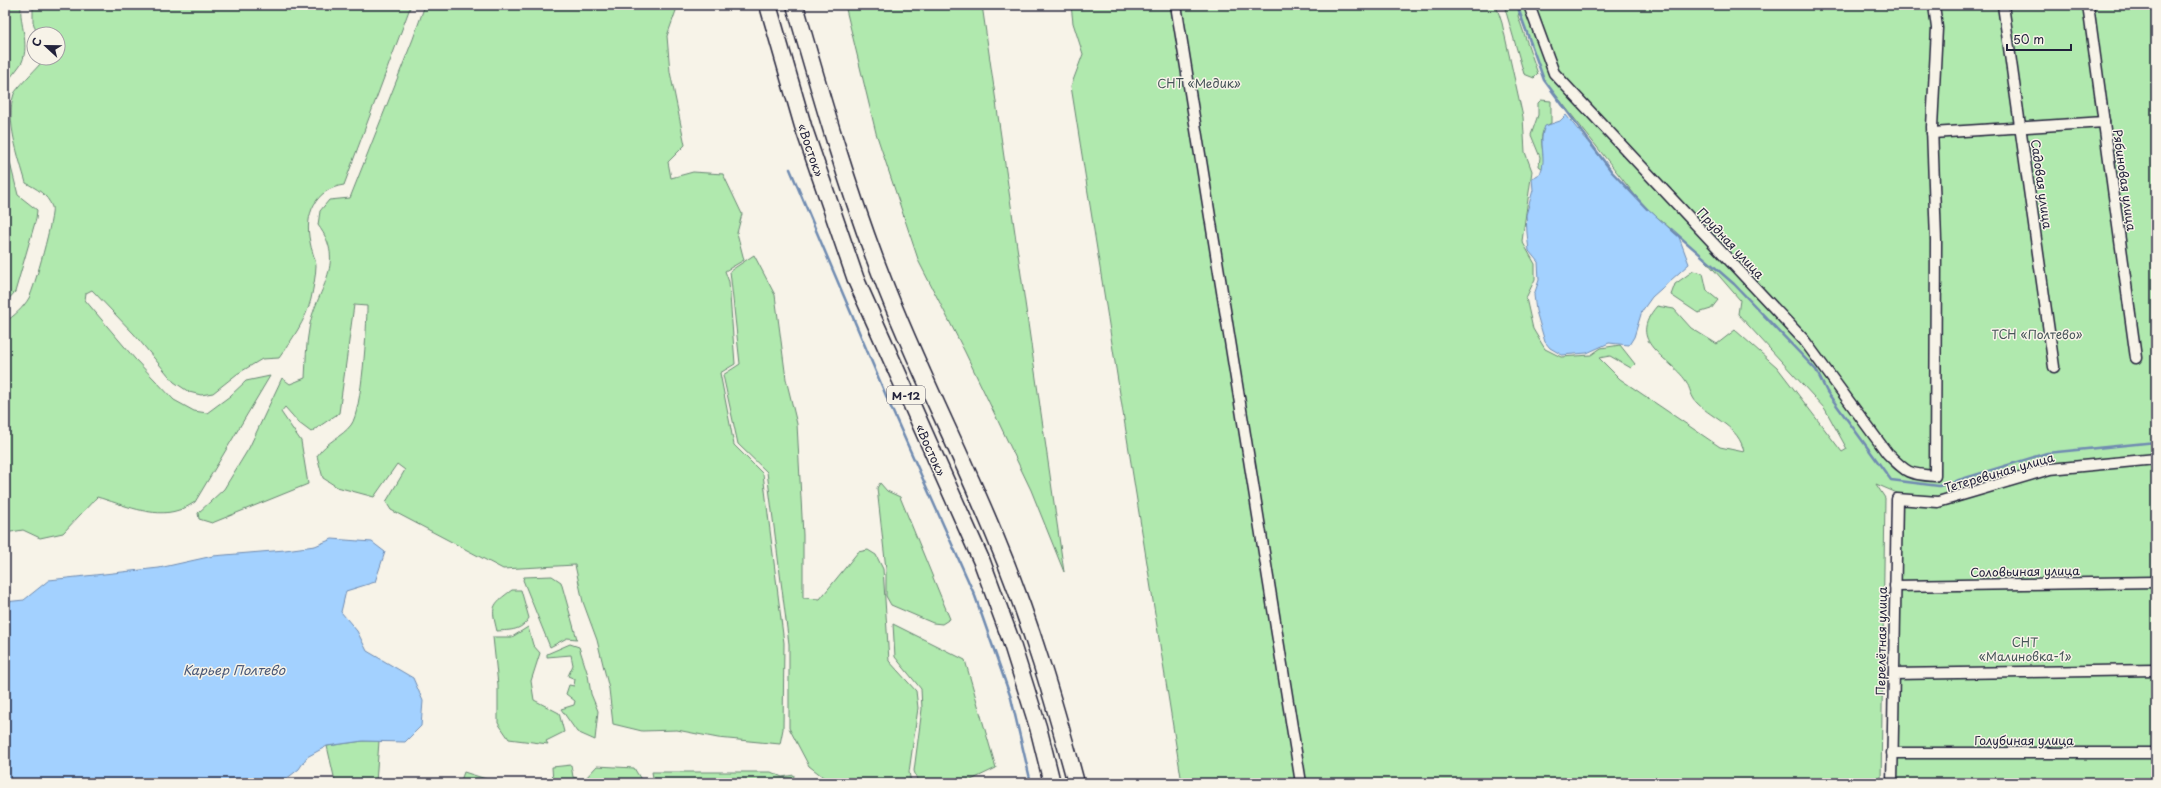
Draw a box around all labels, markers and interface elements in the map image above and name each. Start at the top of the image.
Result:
north arrow [26,26,66,66]
scale bar [2007,26,2071,52]
text: 50 m [2013,30,2044,48]
text: С [27,35,46,49]
park label: СНТ «Медик» [1157,74,1241,92]
street label: «Восток» [794,121,829,179]
street label: Рябиновая улица [2109,128,2141,232]
street label: Садовая улица [2027,138,2057,230]
street label: Прудная улица [1693,204,1769,283]
park label: ТСН «Полтево» [1991,325,2083,343]
road number: М-12 [887,386,925,404]
street label: «Восток» [912,421,950,479]
street label: Тетеревиная улица [1942,448,2057,496]
street label: Соловьиная улица [1970,561,2080,581]
street label: Перелётная улица [1871,586,1891,696]
park label: СНТ «Малиновка-1» [1979,633,2071,665]
water label: Карьер Полтево [183,660,286,679]
street label: Голубиная улица [1974,731,2074,749]

